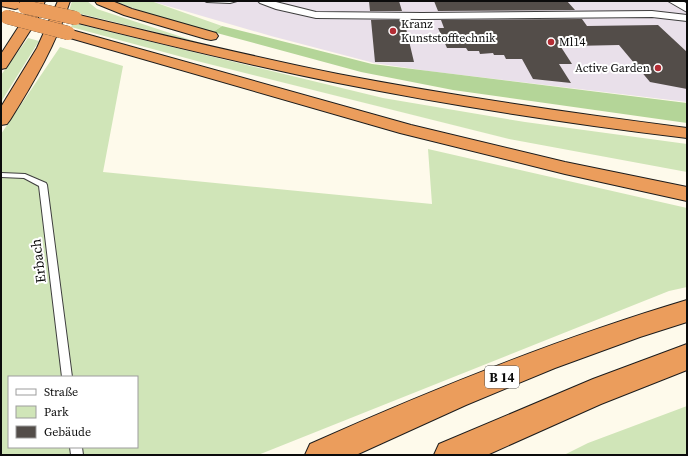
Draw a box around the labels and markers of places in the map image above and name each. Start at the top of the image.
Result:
place label: Kranz Kunststofftechnik [401,16,496,46]
marker: Kranz Kunststofftechnik [388,26,398,36]
place label: Ml14 [559,34,585,50]
marker: Ml14 [546,37,556,47]
place label: Active Garden [575,60,650,76]
marker: Active Garden [653,63,663,73]

